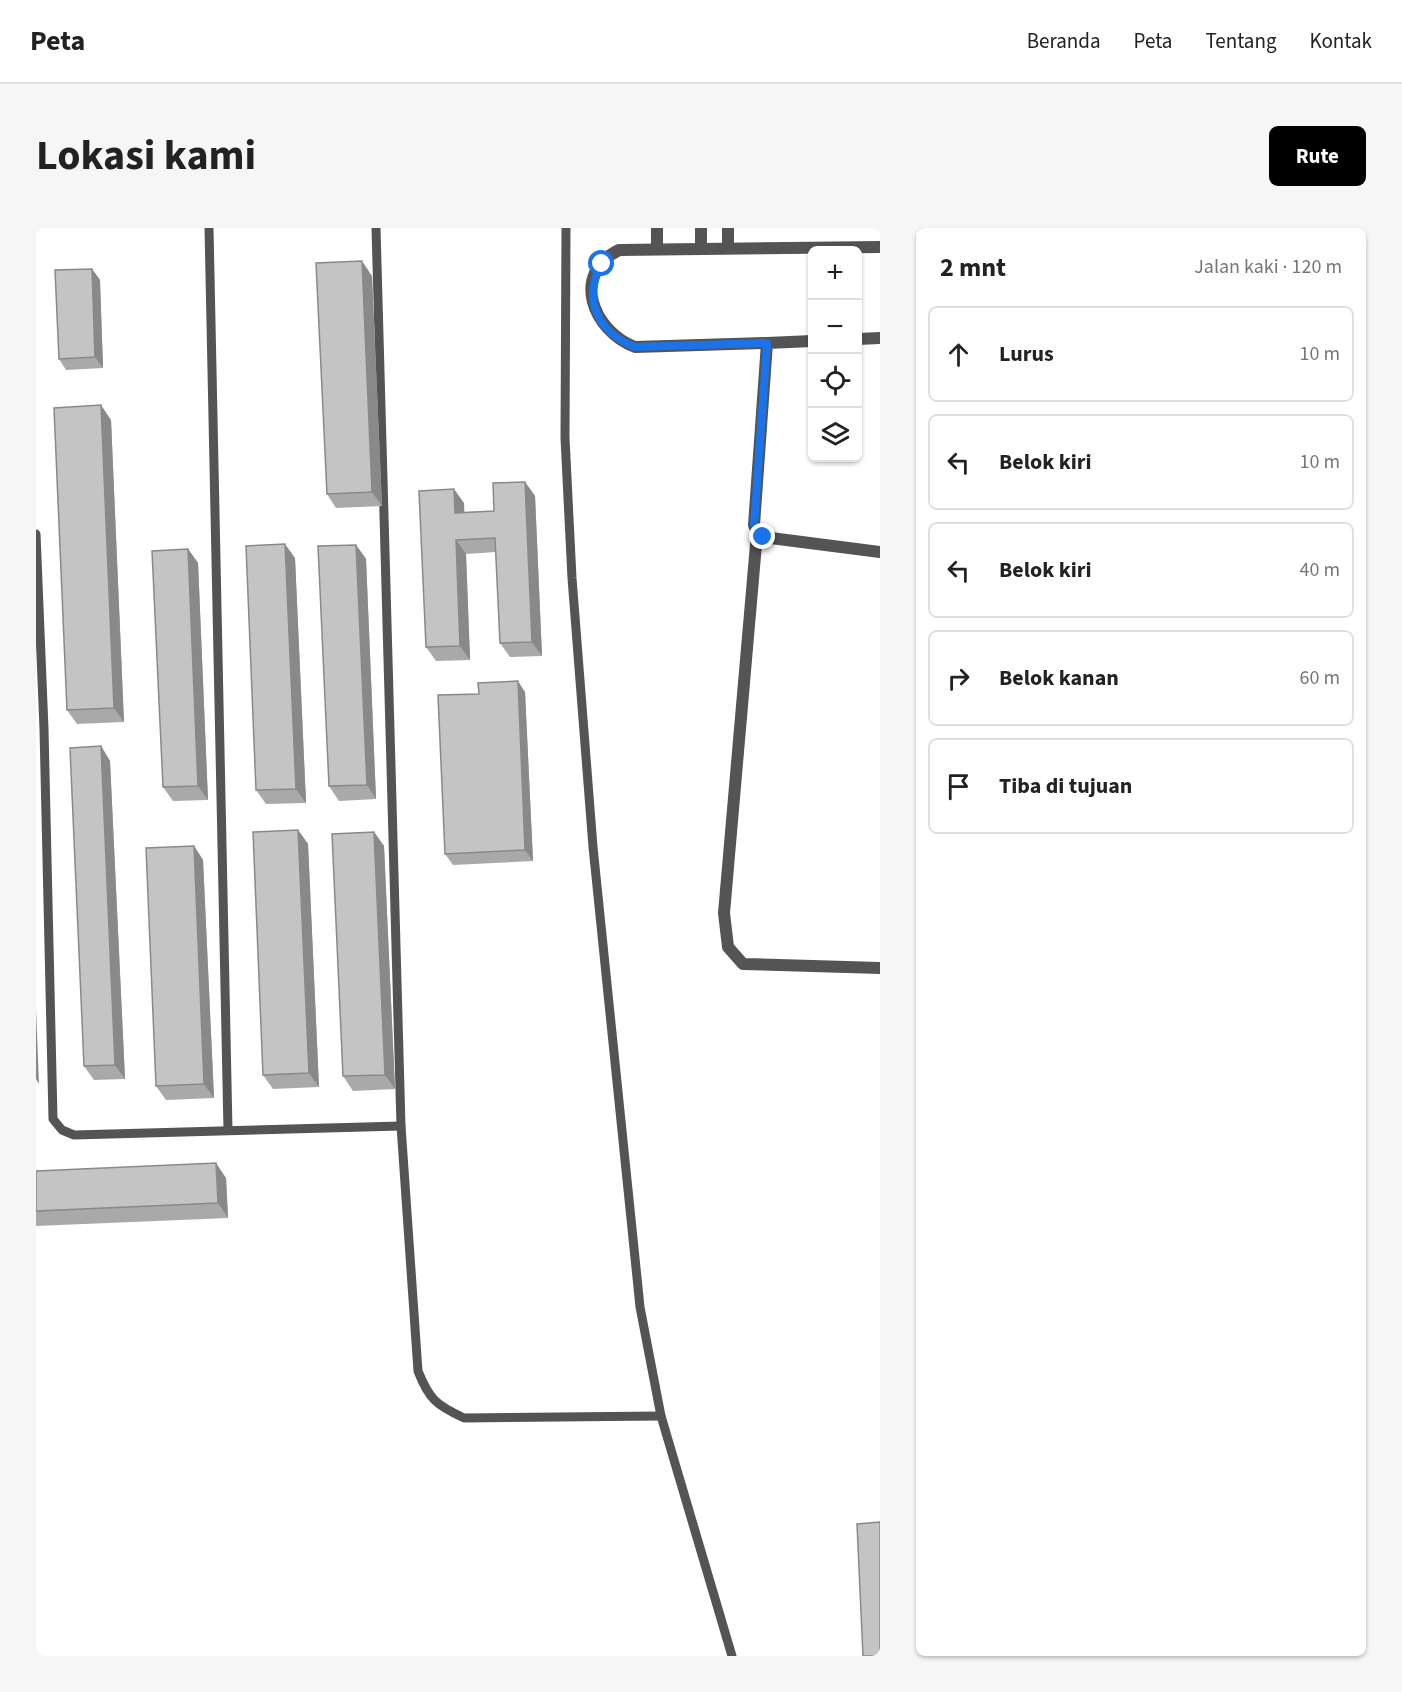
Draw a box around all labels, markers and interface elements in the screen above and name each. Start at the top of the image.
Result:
text: Peta [30,21,85,61]
text: Beranda [1027,26,1101,56]
text: Peta [1134,26,1172,56]
text: Tentang [1205,26,1276,56]
text: Kontak [1309,26,1372,56]
text: Lokasi kami [36,126,256,186]
button: Rute [1269,126,1366,186]
map controls [808,246,862,462]
button: + [808,246,862,300]
text: 2 mnt [940,249,1006,286]
route start [588,250,614,276]
text: Jalan kaki · 120 m [1194,253,1342,281]
button: − [808,300,862,354]
icon: ahead [942,338,975,371]
text: Lurus [999,338,1054,370]
text: 10 m [1300,340,1340,368]
button: locate [808,354,862,408]
button: layers [808,408,862,462]
icon: left [942,446,975,479]
text: Belok kiri [999,446,1092,478]
text: 10 m [1300,448,1340,476]
route end [749,523,775,549]
icon: left [942,554,975,587]
text: Belok kiri [999,554,1092,586]
text: 40 m [1300,556,1340,584]
icon: right [942,662,975,695]
text: Belok kanan [999,662,1119,694]
text: 60 m [1300,664,1340,692]
icon: arrive [942,770,975,803]
text: Tiba di tujuan [999,770,1132,802]

